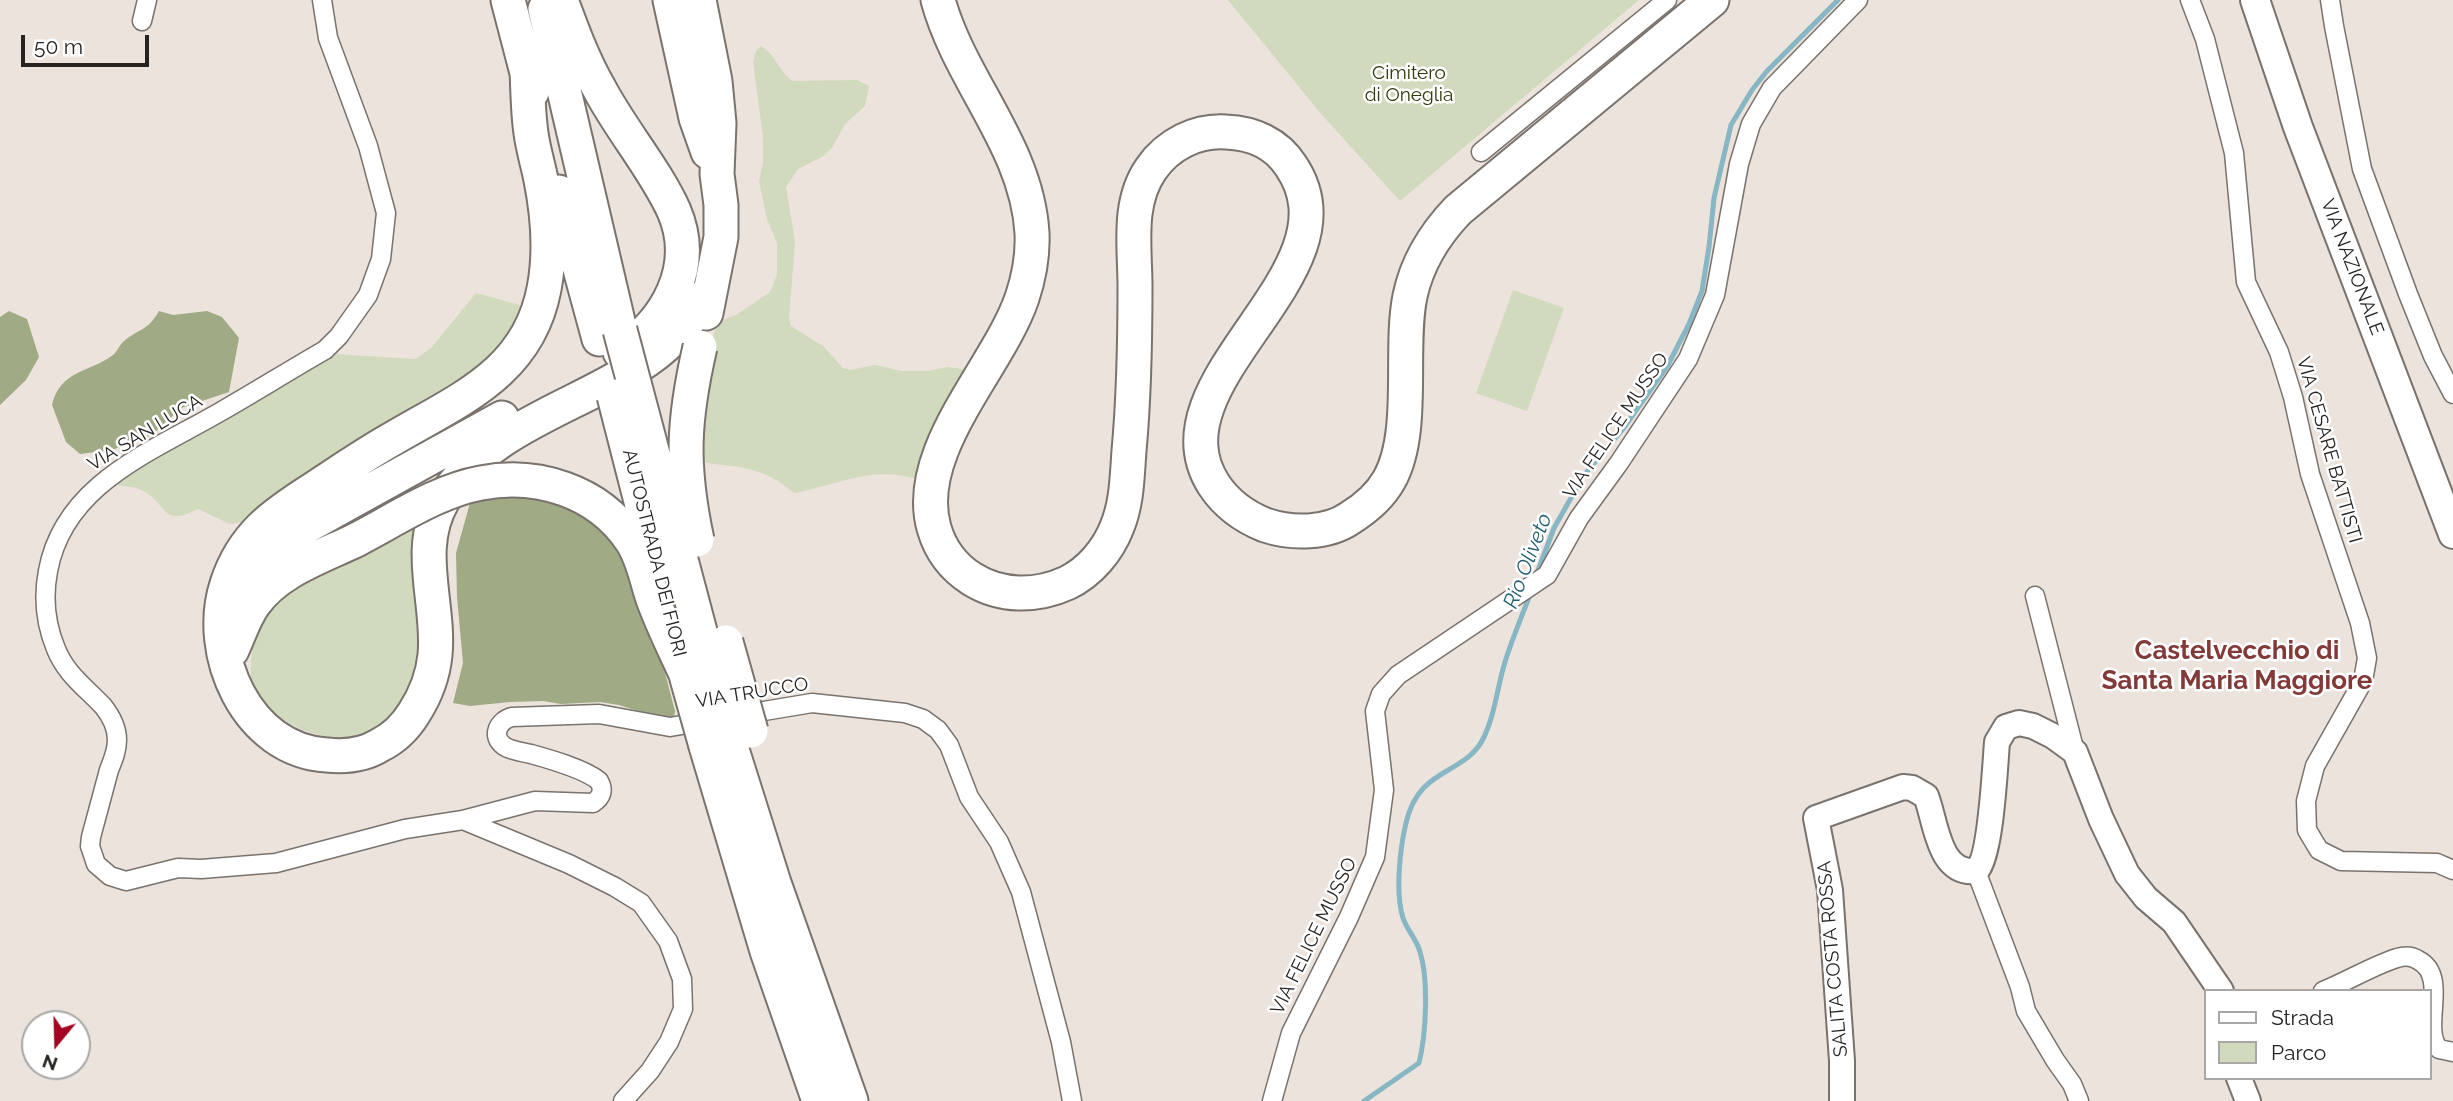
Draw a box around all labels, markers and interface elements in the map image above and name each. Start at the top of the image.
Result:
scale bar [24,21,152,65]
text: 50 m [34,34,83,59]
park label: Cimitero di Oneglia [1365,62,1453,106]
street label: VIA NAZIONALE [2316,196,2388,338]
street label: VIA FELICE MUSSO [1559,348,1673,504]
street label: VIA CESARE BATTISTI [2292,354,2366,546]
street label: VIA SAN LUCA [84,390,206,476]
street label: AUTOSTRADA DEI FIORI [617,447,691,659]
water label: Rio Oliveto [1498,510,1558,612]
district label: Castelvecchio di Santa Maria Maggiore [2102,635,2372,696]
street label: VIA TRUCCO [694,673,810,713]
street label: VIA FELICE MUSSO [1266,854,1362,1018]
street label: SALITA COSTA ROSSA [1813,860,1853,1058]
legend [2204,989,2432,1080]
text: Strada [2271,1005,2334,1030]
north arrow [21,1010,91,1080]
text: Parco [2271,1040,2326,1065]
text: N [39,1050,60,1076]

